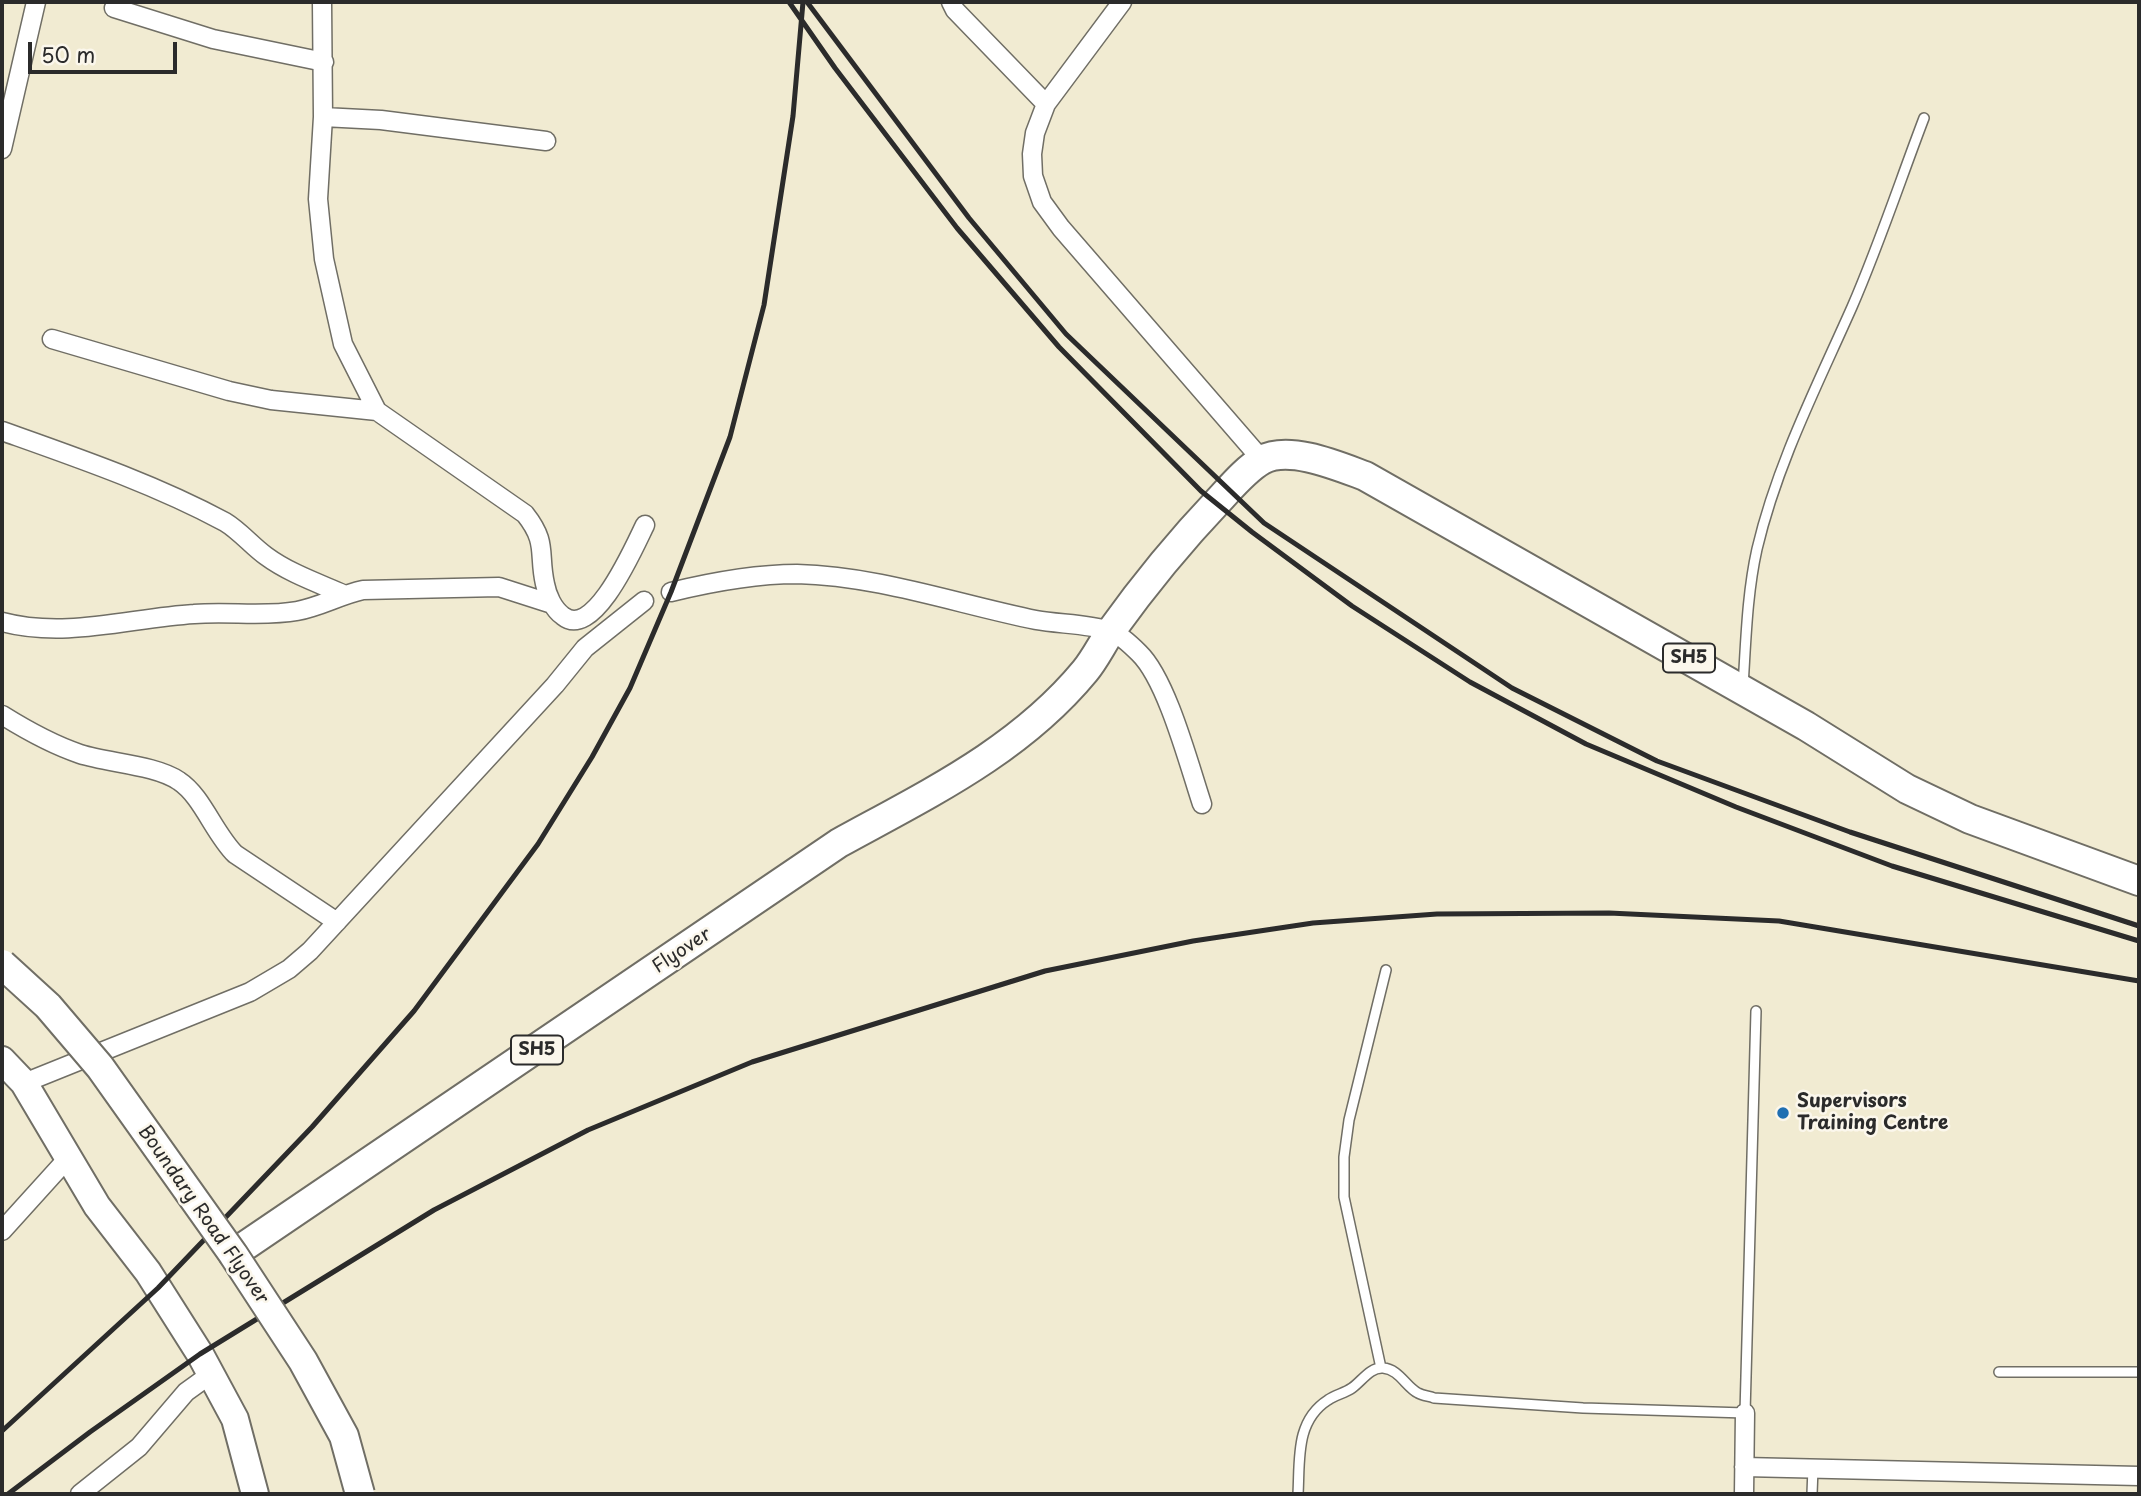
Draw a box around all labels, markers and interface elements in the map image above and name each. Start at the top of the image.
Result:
scale bar [32,28,180,72]
text: 50 m [41,38,95,70]
road number: SH5 [1663,644,1715,672]
street label: Flyover [648,923,716,979]
road number: SH5 [511,1036,563,1064]
place label: Supervisors Training Centre [1797,1091,1948,1135]
marker: Supervisors Training Centre [1775,1105,1791,1121]
street label: Boundary Road Flyover [133,1121,273,1309]

